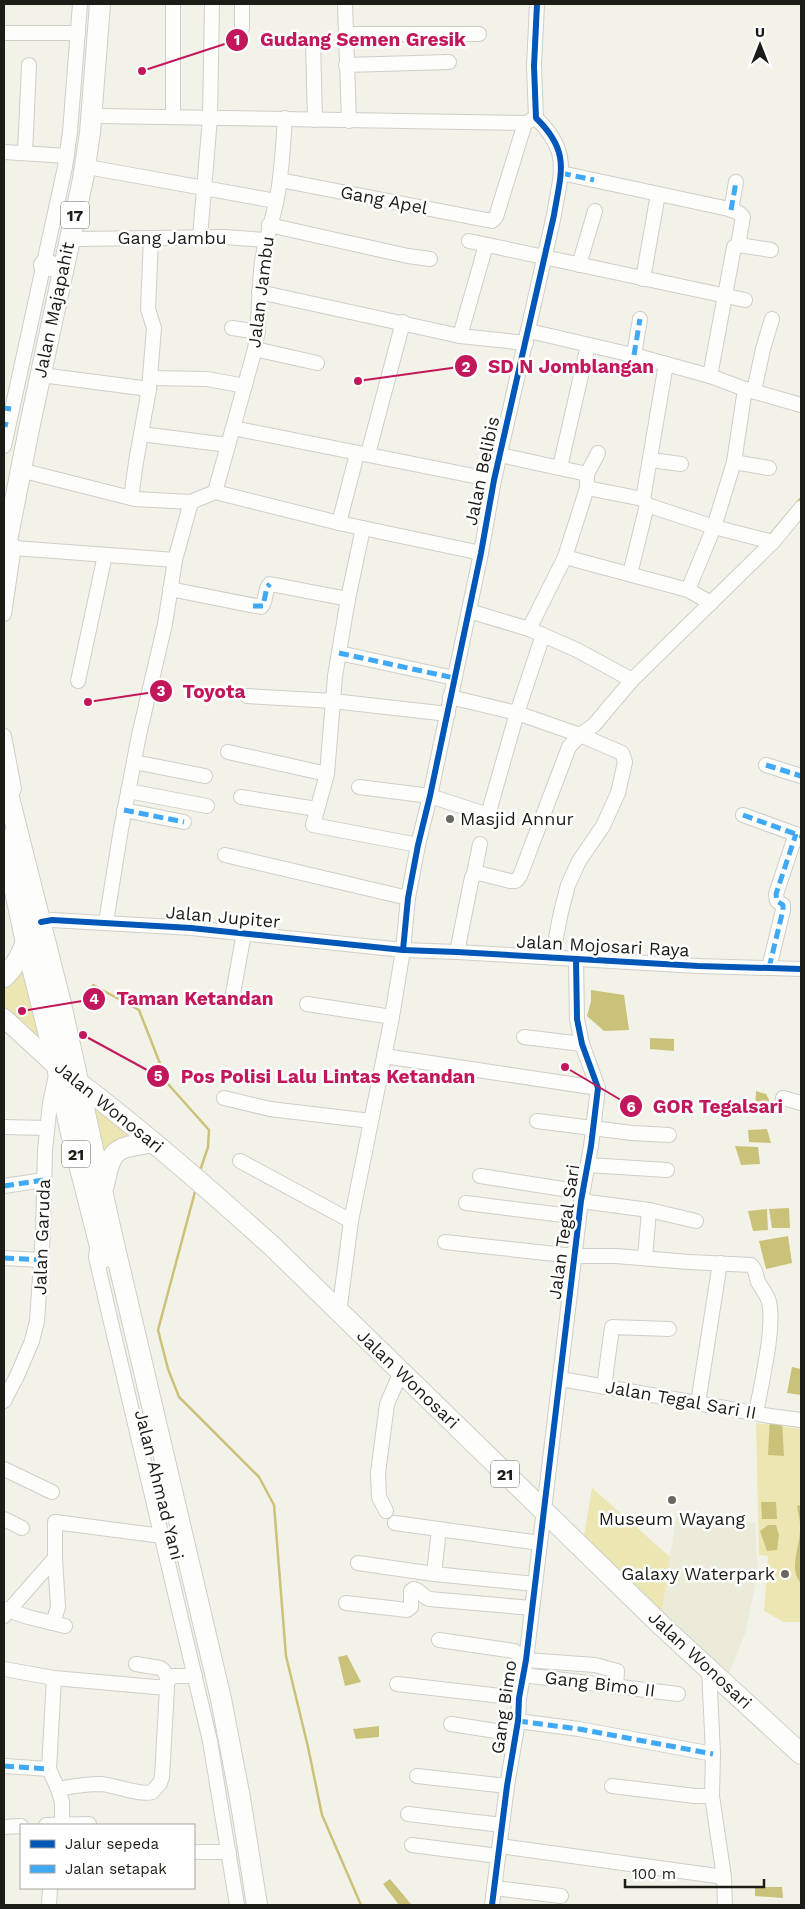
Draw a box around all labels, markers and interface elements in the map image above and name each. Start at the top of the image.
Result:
north arrow [735,20,785,70]
callout: Gudang Semen Gresik [225,23,476,57]
text: U [755,24,765,40]
text: Gudang Semen Gresik [260,28,466,51]
text: 1 [234,31,240,49]
street label: Gang Apel [339,181,430,218]
road number: 17 [61,202,89,228]
street label: Gang Jambu [117,227,227,248]
street label: Jalan Jambu [243,235,278,349]
street label: Jalan Majapahit [29,240,78,380]
callout: SD N Jomblangan [453,349,664,383]
text: SD N Jomblangan [488,355,654,378]
text: 2 [462,358,471,376]
street label: Jalan Belibis [460,414,503,527]
callout: Toyota [148,674,256,708]
text: Toyota [183,680,245,703]
text: 3 [157,682,166,700]
place label: Masjid Annur [460,808,574,829]
marker: Masjid Annur [444,813,456,825]
street label: Jalan Jupiter [165,901,281,932]
street label: Jalan Mojosari Raya [516,930,690,961]
callout: Taman Ketandan [82,982,284,1016]
text: Taman Ketandan [116,987,274,1010]
text: 4 [89,990,99,1008]
street label: Jalan Wonosari [51,1056,168,1157]
callout: Pos Polisi Lalu Lintas Ketandan [146,1059,485,1093]
text: Pos Polisi Lalu Lintas Ketandan [181,1065,475,1088]
text: 5 [154,1067,163,1085]
callout: GOR Tegalsari [618,1089,794,1123]
text: GOR Tegalsari [653,1095,783,1118]
text: 6 [626,1098,636,1116]
road number: 21 [62,1140,90,1168]
street label: Jalan Tegal Sari [544,1163,583,1301]
street label: Jalan Garuda [29,1179,54,1295]
street label: Jalan Wonosari [353,1325,464,1433]
street label: Jalan Tegal Sari II [604,1376,758,1423]
street label: Jalan Ahmad Yani [131,1408,188,1562]
road number: 21 [491,1460,519,1488]
marker: Museum Wayang [666,1494,678,1506]
place label: Museum Wayang [599,1508,746,1529]
place label: Galaxy Waterpark [621,1563,775,1584]
marker: Galaxy Waterpark [779,1568,791,1580]
street label: Jalan Wonosari [644,1606,756,1713]
street label: Gang Bimo [487,1659,520,1755]
street label: Gang Bimo II [544,1666,657,1701]
legend [20,1824,195,1889]
text: Jalur sepeda [65,1835,159,1853]
scale bar [625,1856,764,1888]
text: Jalan setapak [65,1860,167,1878]
text: 100 m [632,1865,676,1883]

